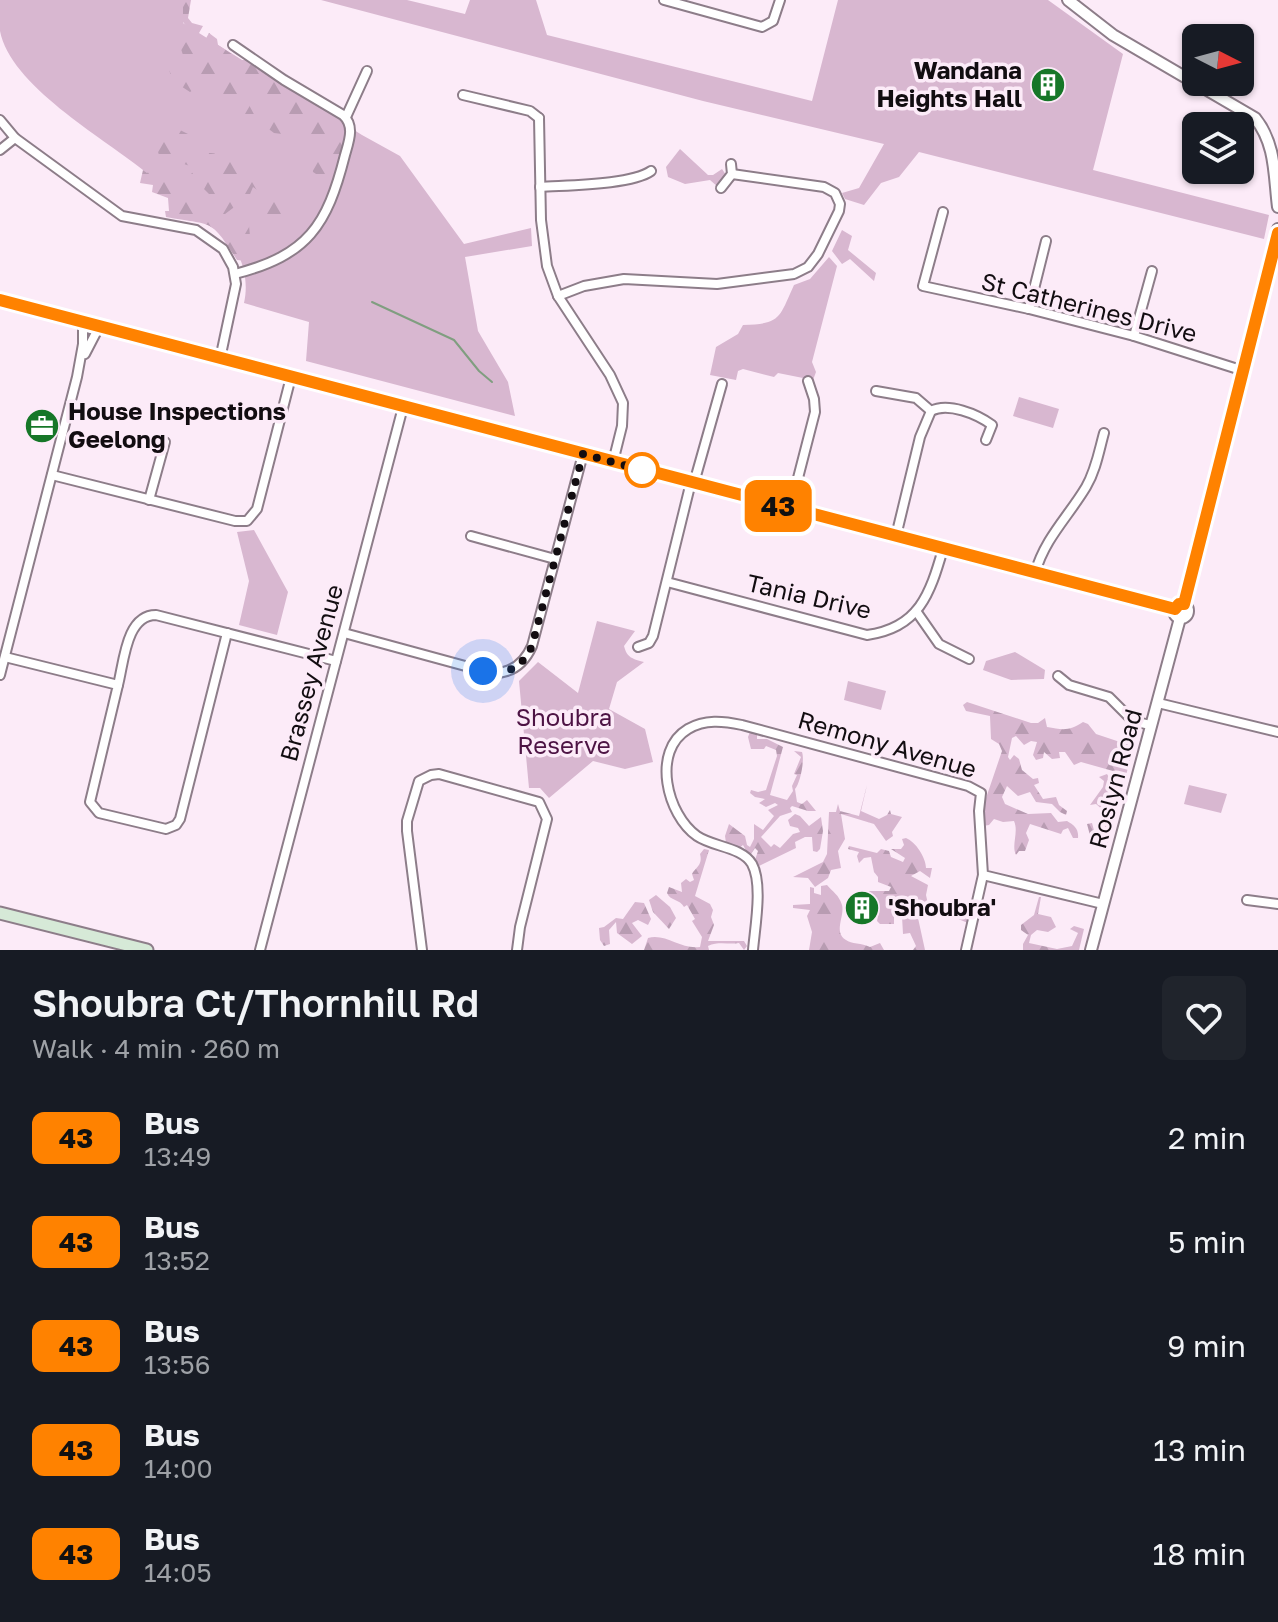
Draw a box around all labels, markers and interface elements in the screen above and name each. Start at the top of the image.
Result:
north arrow [1182,24,1254,96]
map controls [1182,24,1254,184]
place label: Wandana Heights Hall [876,55,1022,112]
building icon: Wandana Heights Hall [1029,66,1067,104]
button: layers [1182,112,1254,184]
street label: St Catherines Drive [979,266,1200,347]
place label: House Inspections Geelong [68,396,286,453]
office icon: House Inspections Geelong [23,407,61,445]
unlabelled marker [625,453,659,487]
line badge: 43 [742,480,814,532]
text: 43 [761,489,795,522]
street label: Tania Drive [744,567,874,624]
street label: Brassey Avenue [273,581,348,764]
your location [463,651,503,691]
park label: Shoubra Reserve [516,702,612,759]
street label: Remony Avenue [795,704,980,783]
street label: Roslyn Road [1082,706,1147,852]
building icon: 'Shoubra' [843,889,881,927]
place label: 'Shoubra' [888,892,996,921]
button: heart [1162,976,1246,1060]
text: Shoubra Ct/Thornhill Rd [32,980,479,1025]
text: Walk · 4 min · 260 m [32,1033,280,1064]
text: Bus [144,1105,200,1141]
text: 2 min [1168,1120,1246,1156]
text: 43 [59,1121,93,1154]
text: 13:49 [144,1141,211,1172]
text: Bus [144,1209,200,1245]
text: 5 min [1168,1224,1246,1260]
text: 43 [59,1225,93,1258]
text: 13:52 [144,1245,210,1276]
text: Bus [144,1313,200,1349]
text: 9 min [1167,1328,1246,1364]
text: 43 [59,1329,93,1362]
text: 13:56 [144,1349,210,1380]
text: Bus [144,1417,200,1453]
text: 13 min [1153,1432,1246,1468]
text: 43 [59,1433,93,1466]
text: 14:00 [144,1453,213,1484]
text: Bus [144,1521,200,1557]
text: 18 min [1153,1536,1246,1572]
text: 43 [59,1537,93,1570]
text: 14:05 [144,1557,211,1588]

